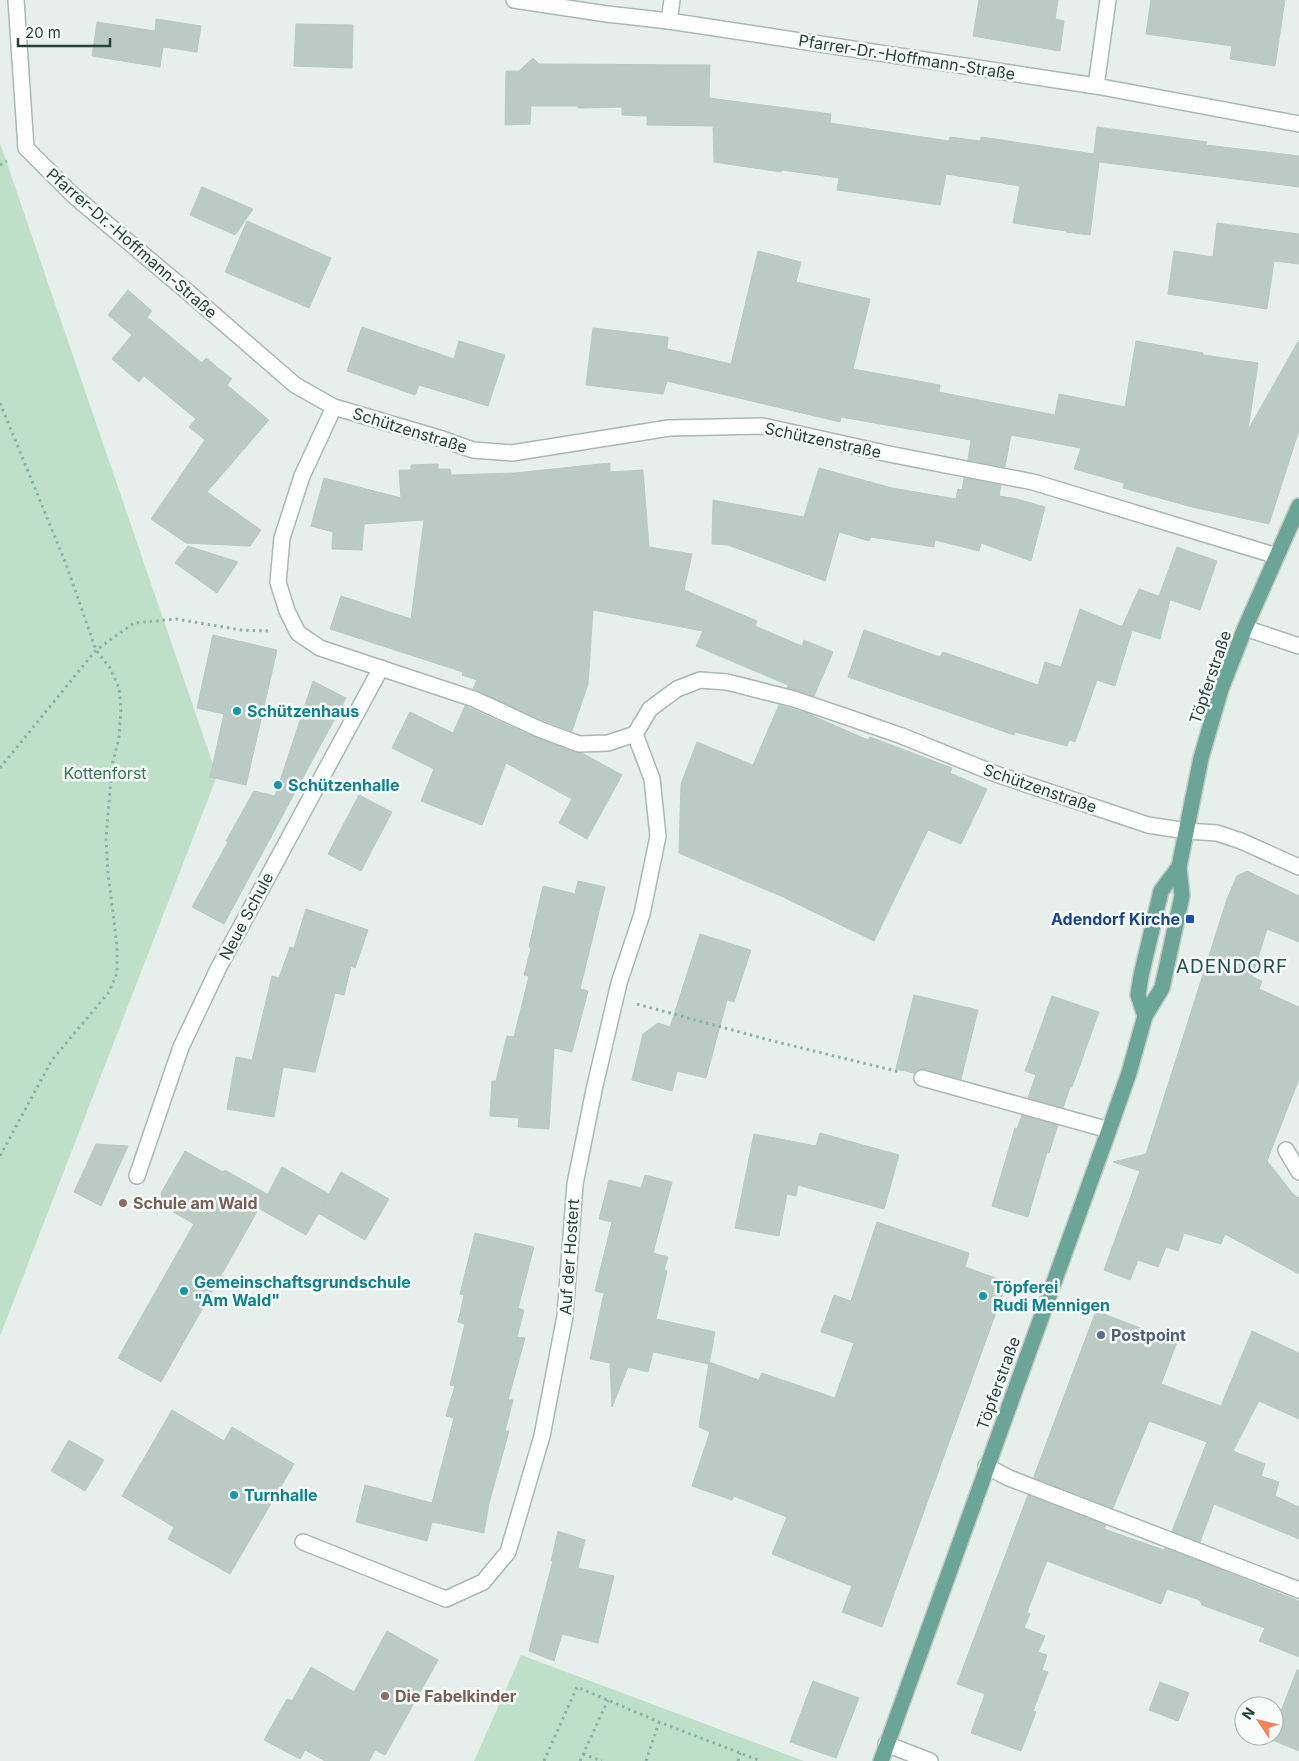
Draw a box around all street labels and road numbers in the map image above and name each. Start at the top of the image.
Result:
street label: Pfarrer-Dr.-Hoffmann-Straße [797,30,1017,84]
street label: Pfarrer-Dr.-Hoffmann-Straße [43,164,221,322]
street label: Schützenstraße [350,403,470,457]
street label: Schützenstraße [763,418,883,462]
street label: Töpferstraße [1185,628,1235,726]
street label: Schützenstraße [981,759,1099,817]
street label: Neue Schule [215,869,277,963]
street label: Auf der Hostert [555,1198,583,1316]
street label: Töpferstraße [972,1334,1024,1432]

